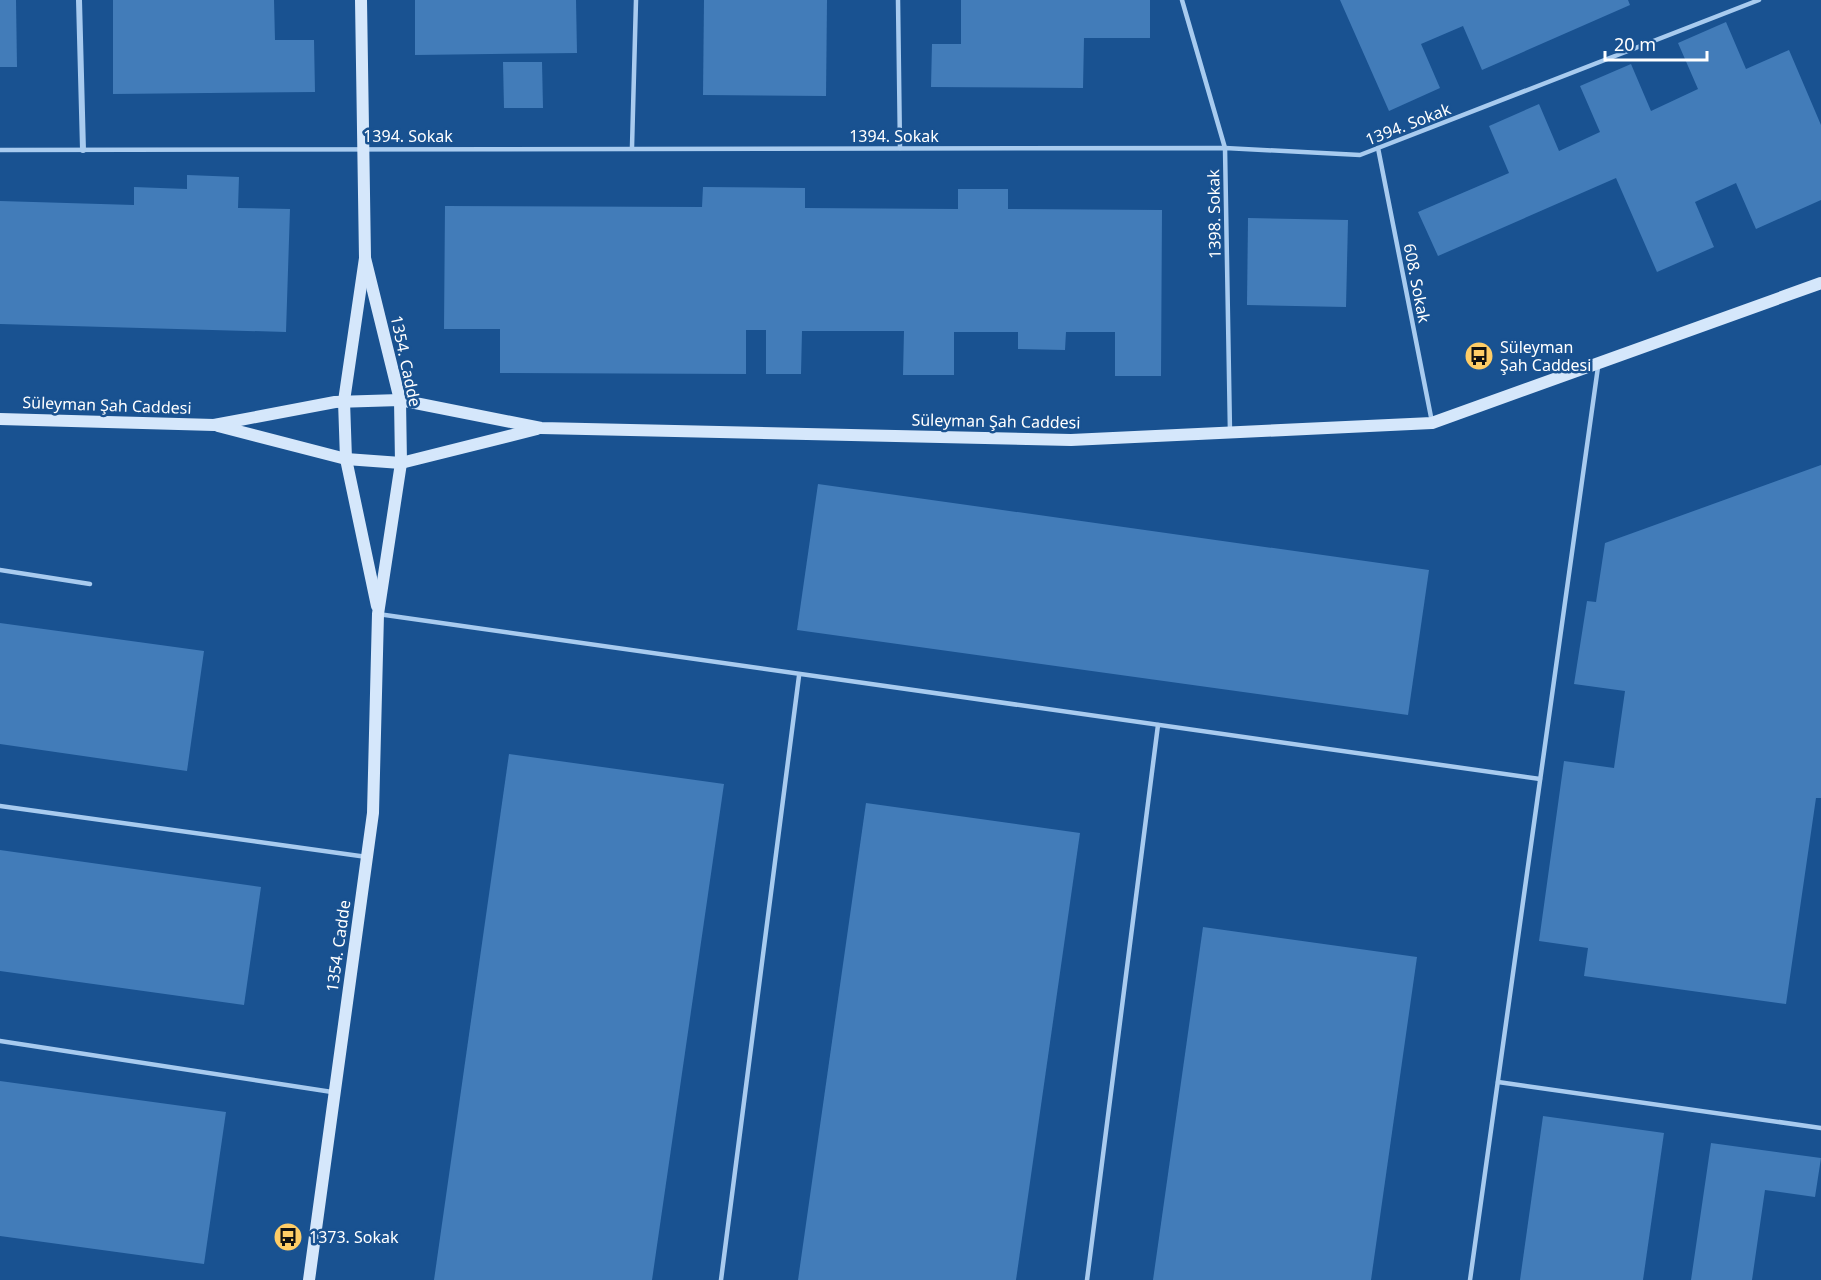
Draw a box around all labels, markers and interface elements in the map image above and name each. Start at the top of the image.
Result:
scale bar [1605,24,1707,62]
text: 20 m [1614,32,1656,56]
street label: 1394. Sokak [1362,98,1454,150]
street label: 1394. Sokak [363,125,453,147]
street label: 1394. Sokak [849,125,939,147]
street label: 1398. Sokak [1202,169,1226,259]
street label: 608. Sokak [1399,241,1436,325]
street label: 1354. Cadde [386,313,426,409]
place label: Süleyman Şah Caddesi [1500,336,1591,376]
bus stop icon: Süleyman Şah Caddesi [1463,340,1495,372]
street label: Süleyman Şah Caddesi [22,391,192,419]
street label: Süleyman Şah Caddesi [911,409,1081,433]
street label: 1354. Cadde [321,898,355,994]
bus stop icon: 1373. Sokak [272,1221,304,1253]
place label: 1373. Sokak [309,1226,399,1248]

